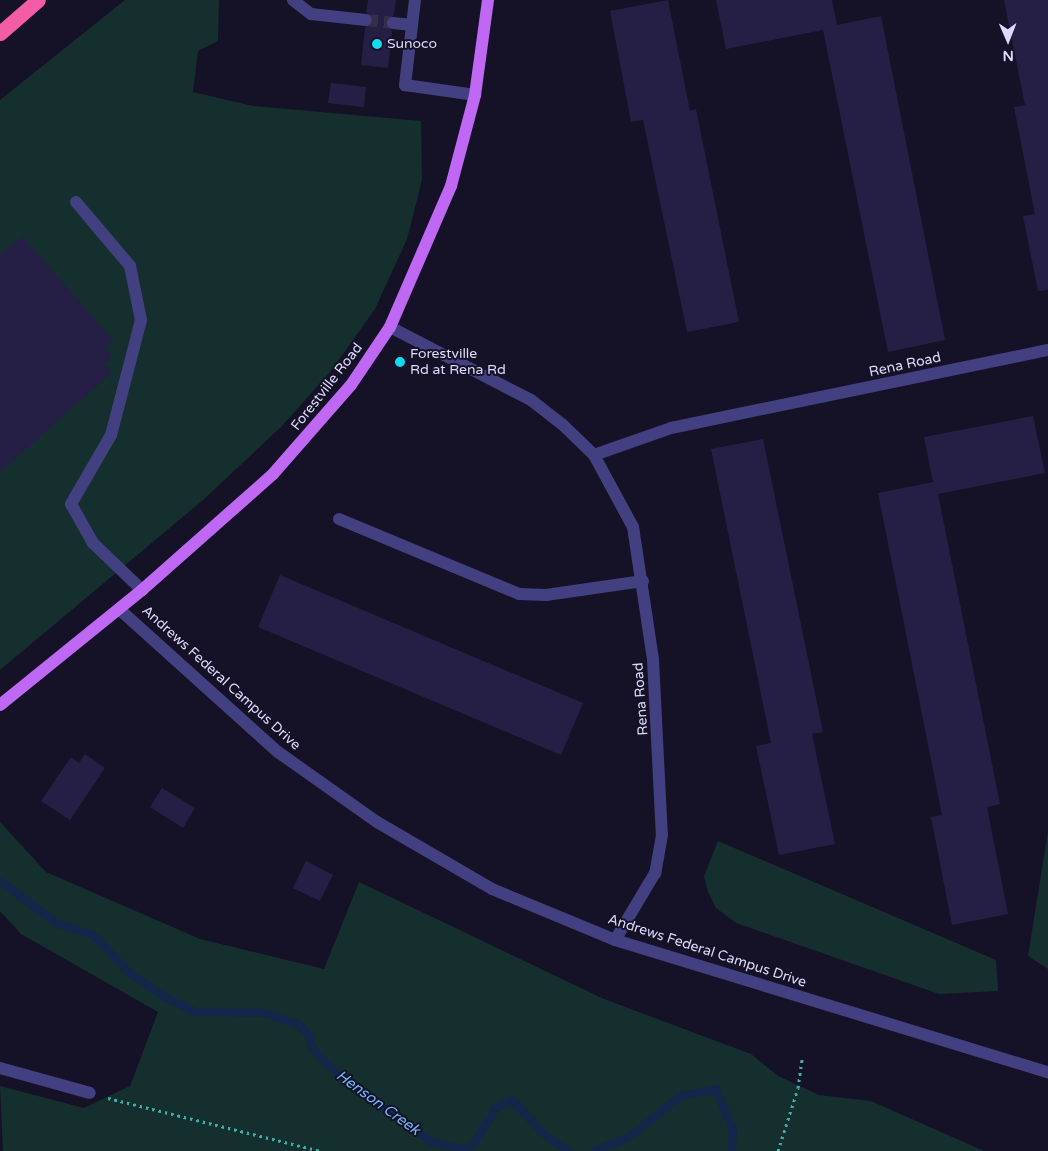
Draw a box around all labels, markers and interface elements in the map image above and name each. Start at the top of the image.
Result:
north arrow [983,15,1033,65]
place label: Sunoco [387,36,437,52]
marker: Sunoco [371,38,383,50]
text: N [1002,47,1014,64]
street label: Forestville Road [288,340,366,434]
place label: Forestville Rd at Rena Rd [410,346,506,378]
street label: Rena Road [867,349,943,381]
marker: Forestville Rd at Rena Rd [394,356,406,368]
street label: Andrews Federal Campus Drive [138,602,304,754]
street label: Rena Road [630,662,652,736]
street label: Andrews Federal Campus Drive [606,911,808,991]
water label: Henson Creek [333,1067,423,1139]

